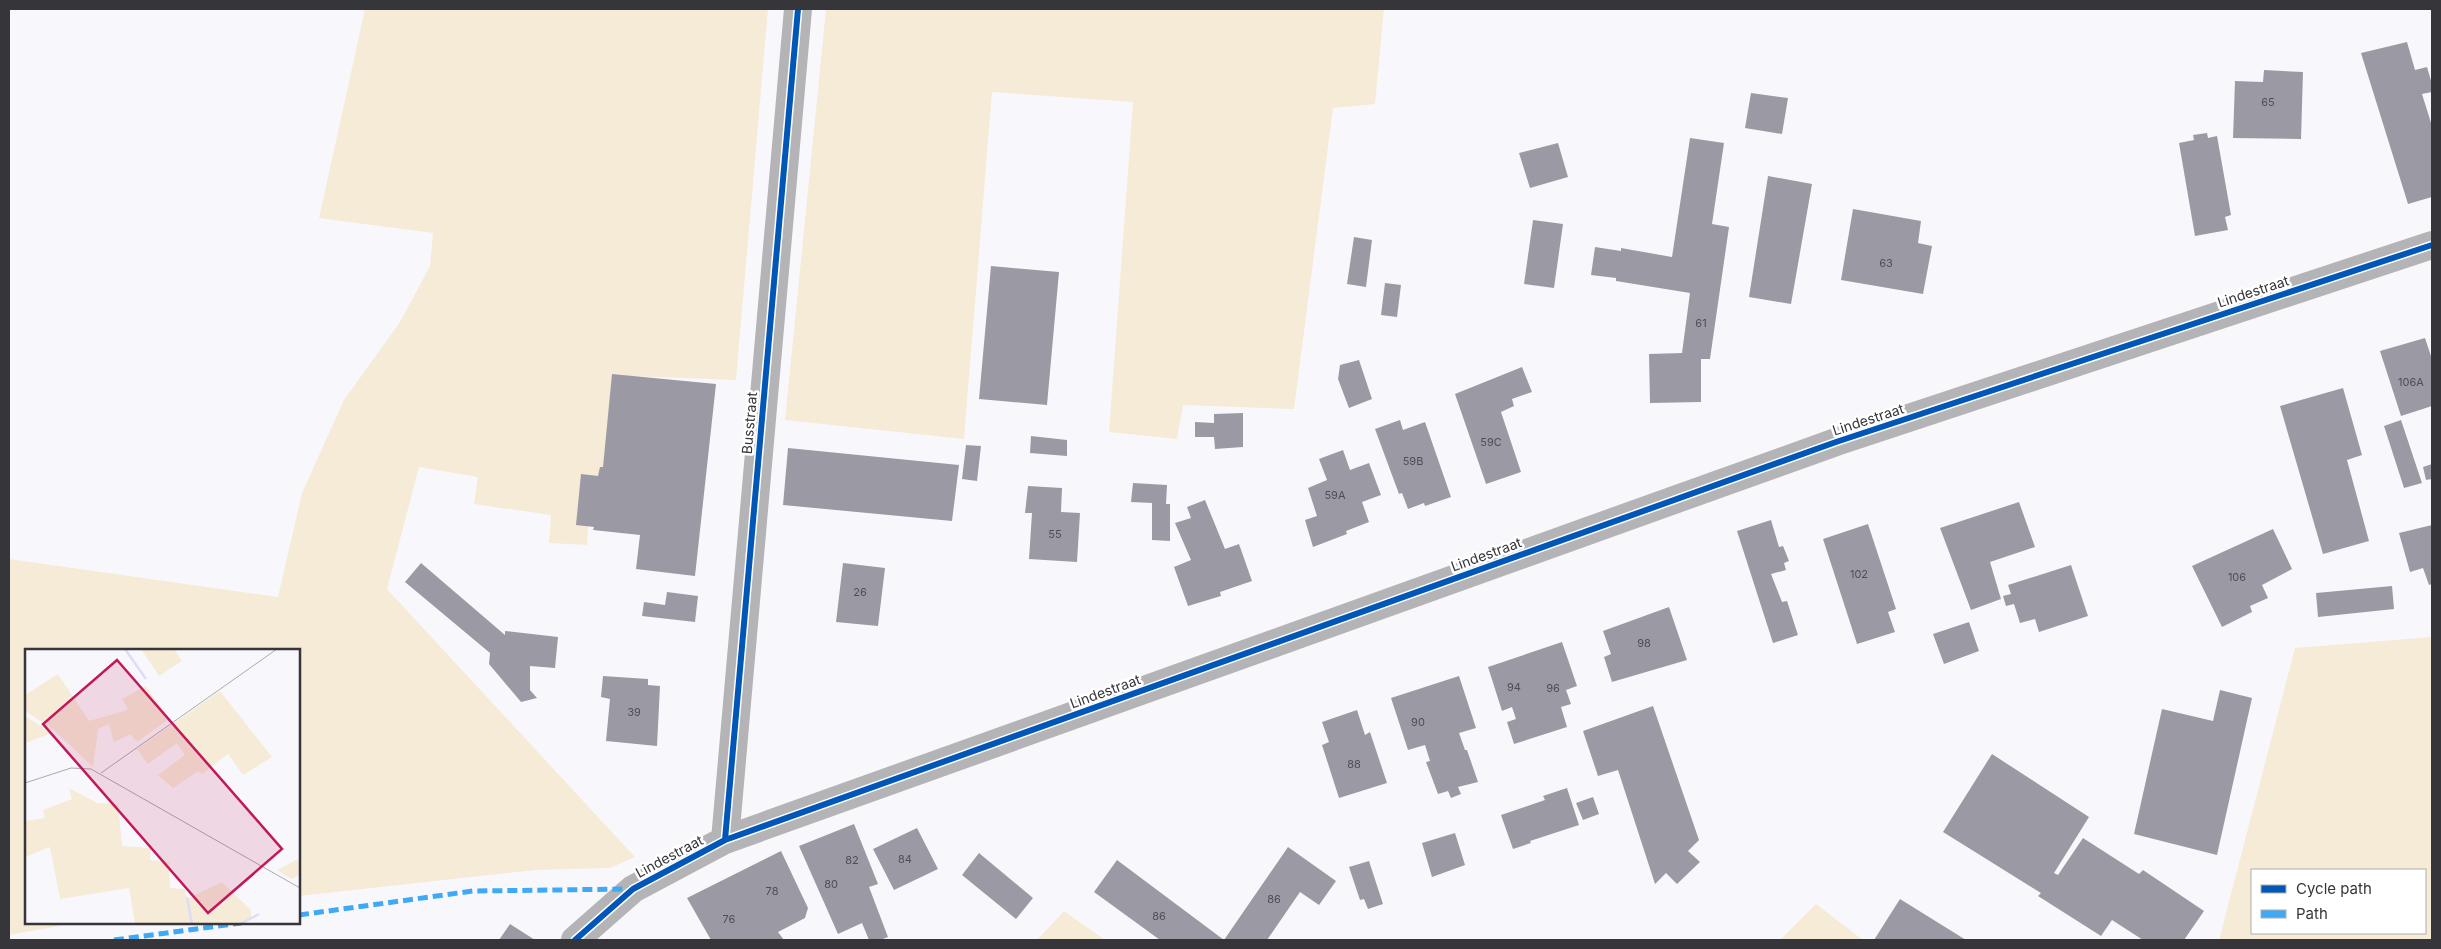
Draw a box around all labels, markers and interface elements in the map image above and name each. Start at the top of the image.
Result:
house number: 65 [2261,95,2275,109]
house number: 63 [1879,256,1893,270]
street label: Lindestraat [2215,271,2291,310]
house number: 61 [1695,316,1707,330]
house number: 106A [2398,375,2424,389]
street label: Busstraat [738,391,760,455]
street label: Lindestraat [1830,399,1906,438]
house number: 59C [1480,435,1502,449]
house number: 59B [1403,454,1423,468]
house number: 59A [1324,488,1346,502]
house number: 55 [1048,527,1062,541]
street label: Lindestraat [1448,533,1524,575]
house number: 102 [1850,567,1868,581]
house number: 106 [2228,570,2246,584]
house number: 26 [853,585,867,599]
house number: 98 [1637,636,1651,650]
inset map [25,649,300,924]
street label: Lindestraat [1067,670,1143,712]
house number: 94 [1507,680,1521,694]
house number: 96 [1546,681,1560,695]
house number: 39 [627,705,641,719]
house number: 90 [1411,715,1425,729]
house number: 88 [1347,757,1361,771]
street label: Lindestraat [632,831,706,881]
house number: 84 [898,852,912,866]
house number: 82 [845,853,859,867]
legend [2251,869,2426,934]
house number: 80 [824,877,838,891]
text: Cycle path [2296,879,2372,898]
house number: 78 [766,884,779,898]
house number: 86 [1267,892,1281,906]
text: Path [2296,904,2328,923]
house number: 86 [1152,909,1166,923]
house number: 76 [723,912,736,926]

